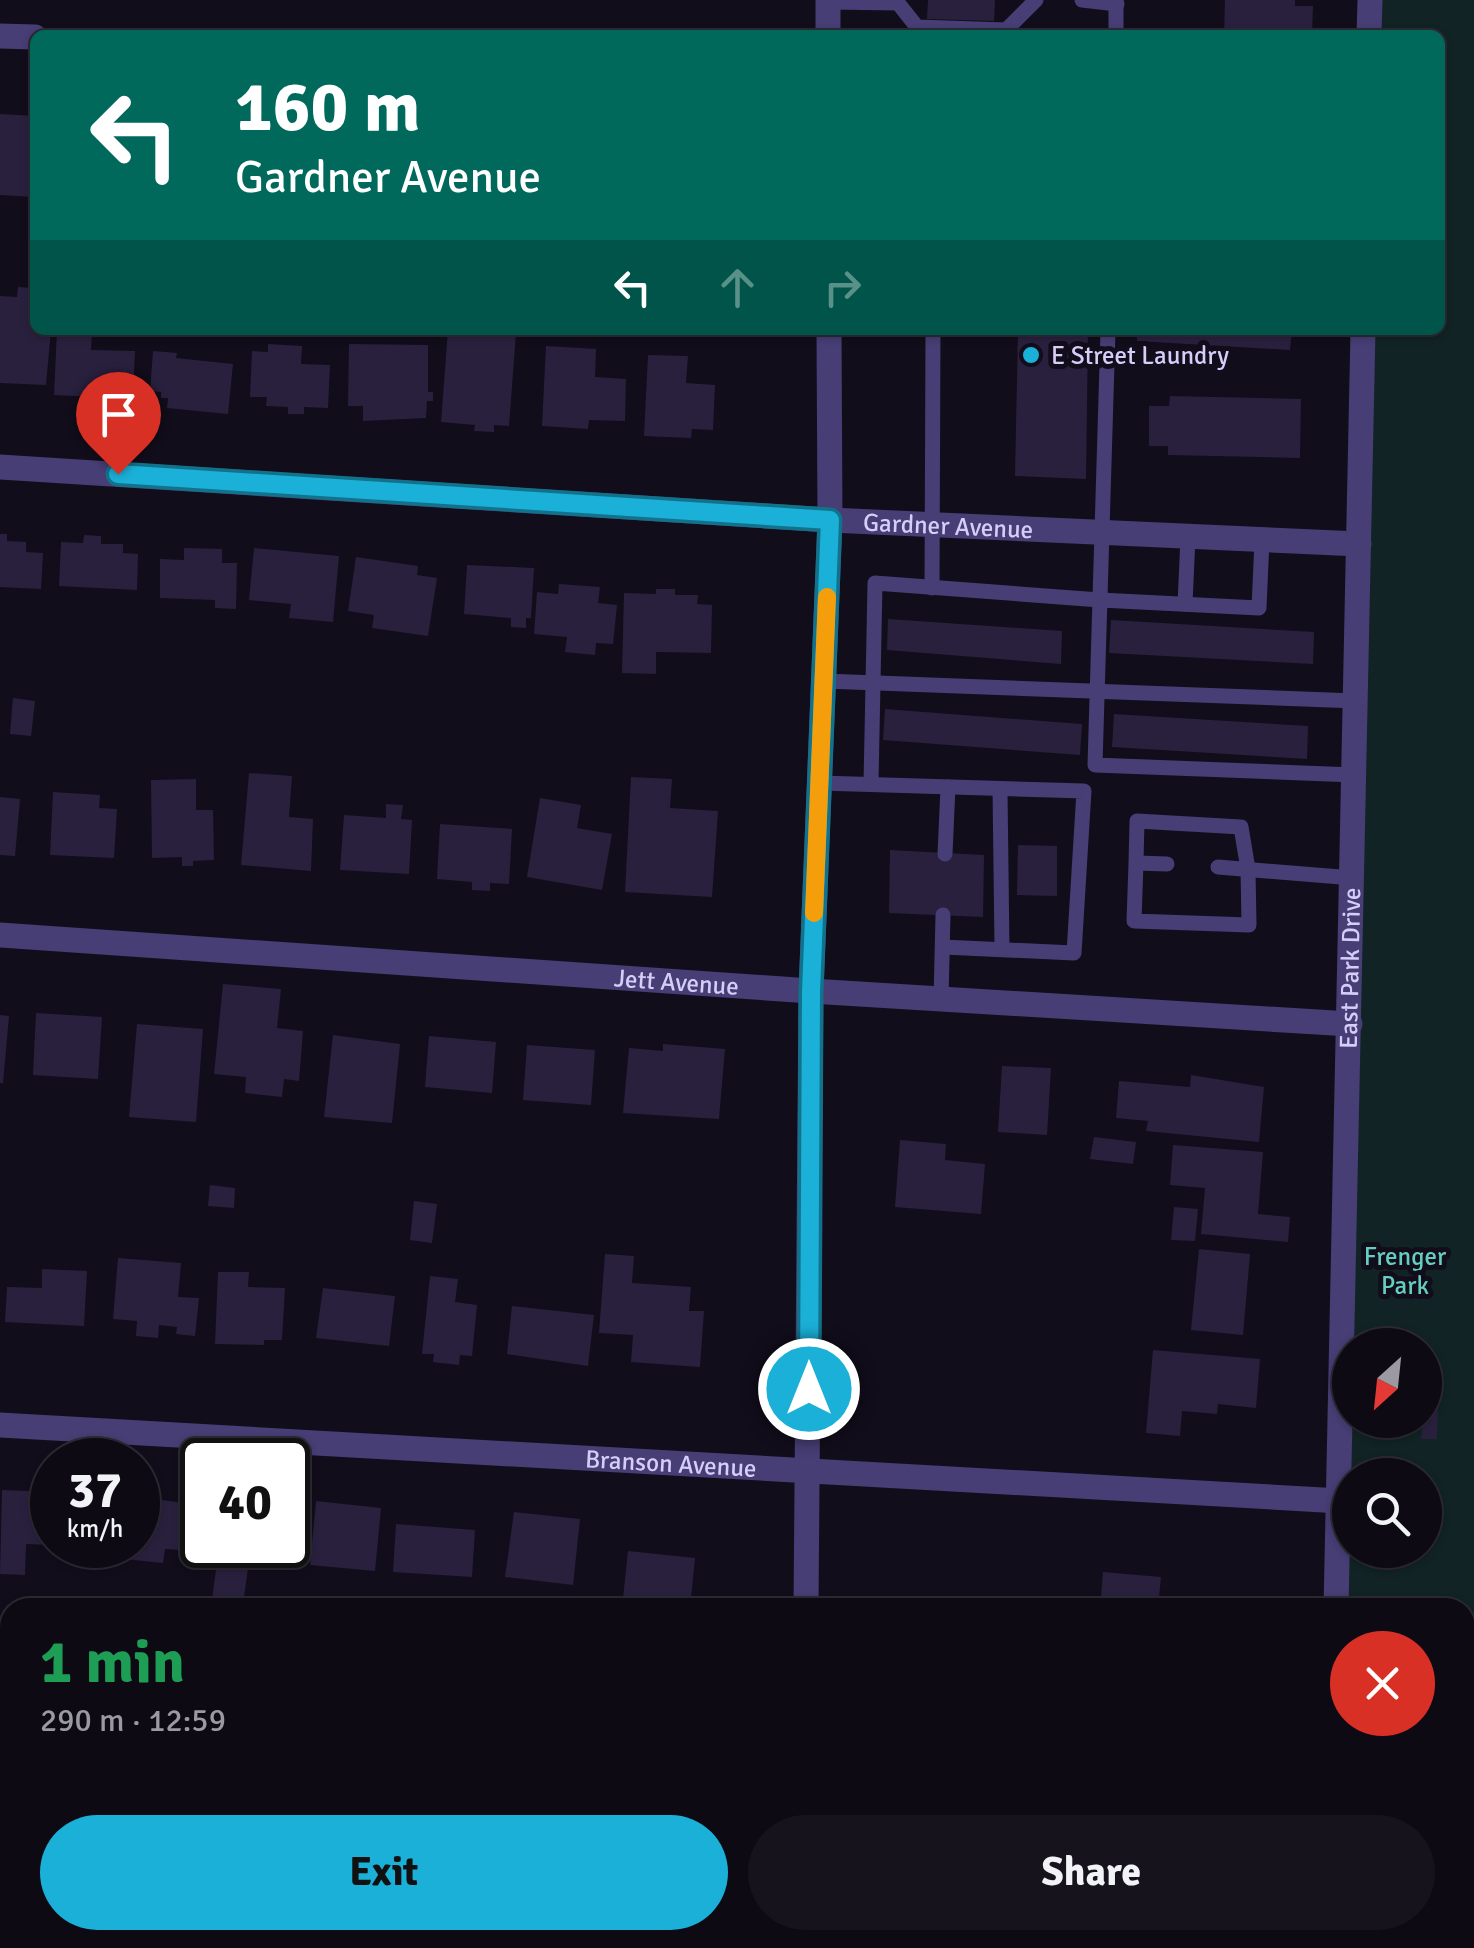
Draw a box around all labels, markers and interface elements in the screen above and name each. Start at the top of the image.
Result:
text: 160 m [235,64,420,150]
icon: left [70,70,200,200]
text: Gardner Avenue [235,150,541,205]
icon: left [605,260,660,315]
icon: ahead [710,260,765,315]
icon: right [815,260,870,315]
place label: E Street Laundry [1051,340,1229,371]
marker: E Street Laundry [1020,344,1042,366]
pin [76,372,161,475]
icon: arrive [91,387,146,442]
street label: Gardner Avenue [862,507,1034,545]
street label: East Park Drive [1333,887,1367,1049]
street label: Jett Avenue [613,962,740,1002]
park label: Frenger Park [1364,1241,1447,1301]
north arrow [1332,1328,1442,1438]
map controls [1332,1328,1442,1568]
position arrow [757,1337,861,1441]
speed limit sign: 40 [180,1438,310,1568]
street label: Branson Avenue [584,1443,757,1484]
button: search [1332,1458,1442,1568]
text: 37 [68,1460,122,1522]
text: km/h [67,1513,123,1544]
text: 1 min [40,1626,185,1700]
button: close [1330,1631,1435,1736]
text: 290 m · 12:59 [40,1701,226,1740]
button: Exit [40,1815,728,1930]
button: Share [748,1815,1435,1930]

